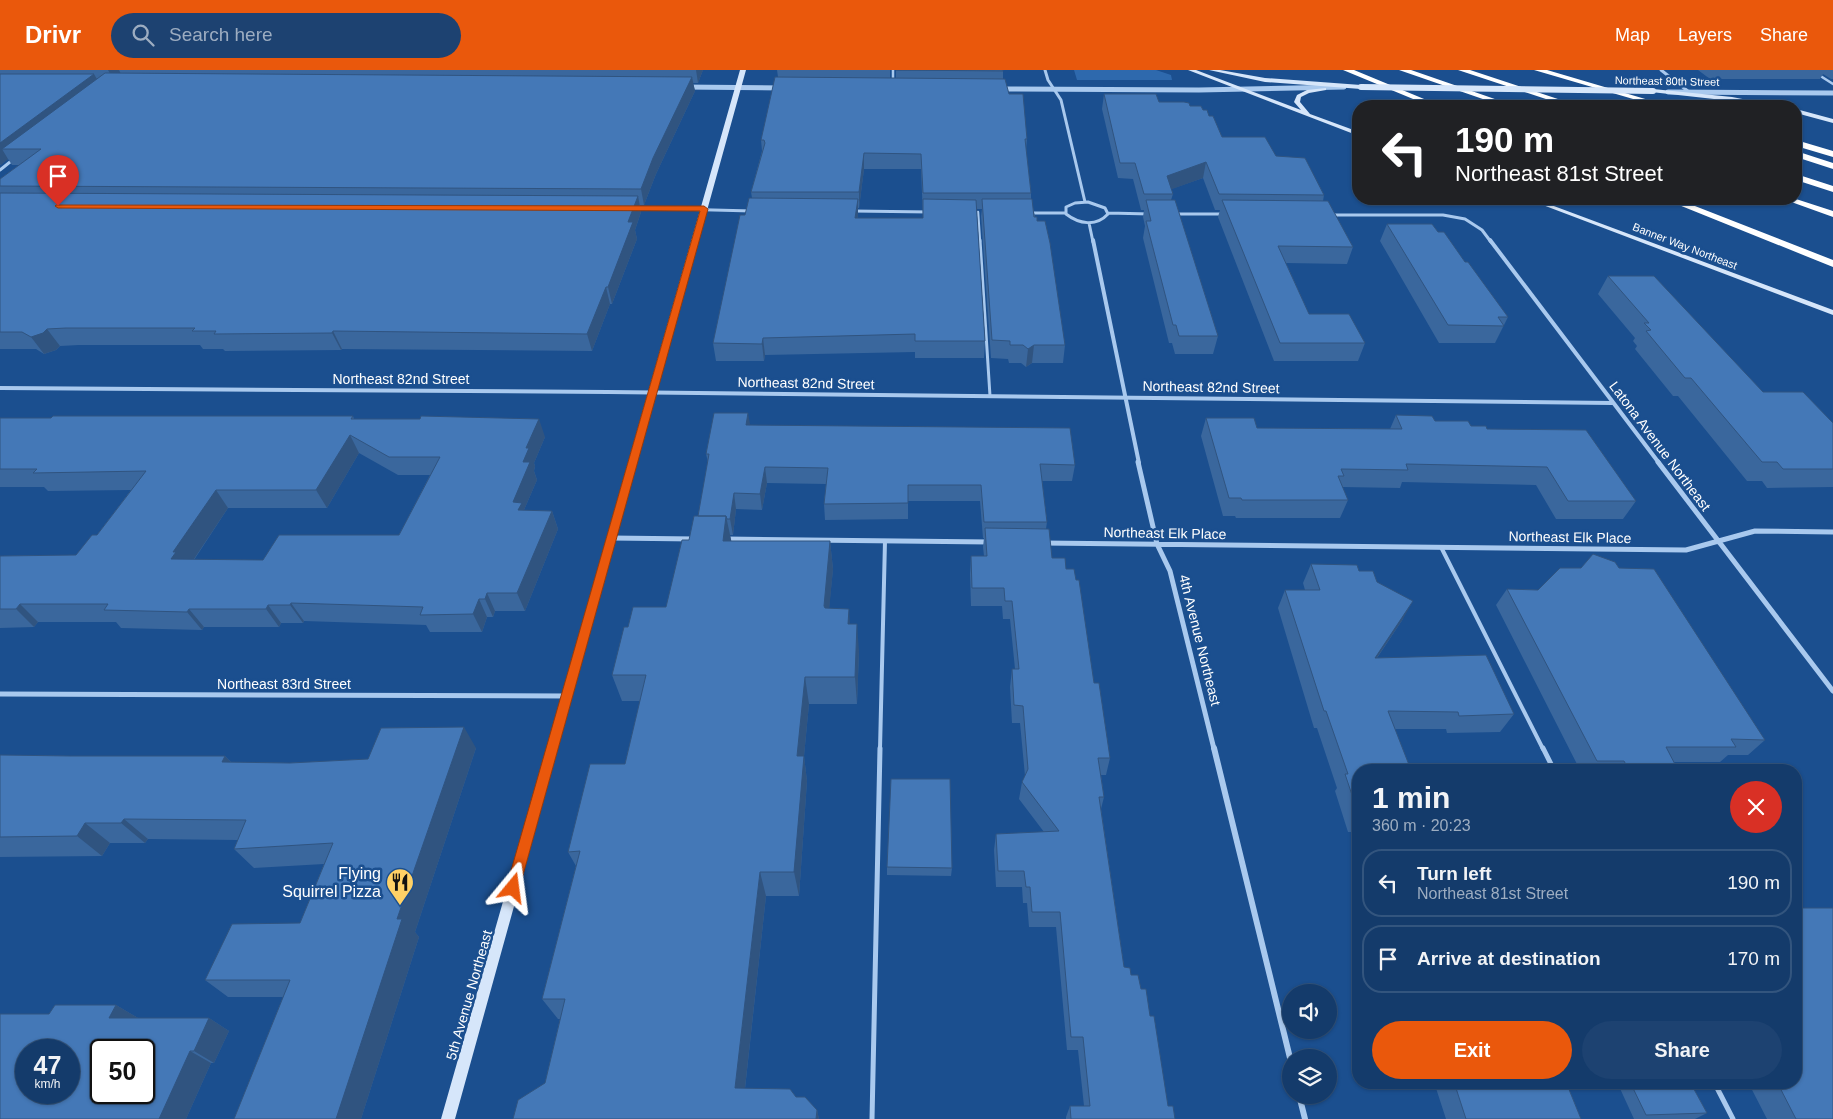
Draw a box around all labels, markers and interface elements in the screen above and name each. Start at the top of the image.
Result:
search box [111,13,461,58]
text: Drivr [25,21,81,48]
icon: search [129,21,157,49]
text: Search here [169,24,273,45]
text: Map [1615,25,1650,45]
text: Layers [1678,25,1732,45]
text: Share [1760,25,1808,45]
street label: Northeast 80th Street [1615,74,1719,88]
icon: left [1372,120,1437,185]
text: 190 m [1455,120,1554,159]
pin [37,155,79,206]
text: Northeast 81st Street [1455,161,1663,186]
icon: arrive [44,162,72,190]
street label: Banner Way Northeast [1631,221,1739,271]
street label: Northeast 82nd Street [333,371,470,387]
street label: Northeast 82nd Street [737,374,875,392]
street label: Northeast 82nd Street [1142,378,1280,396]
street label: Latona Avenue Northeast [1606,378,1714,514]
street label: Northeast Elk Place [1103,524,1227,542]
street label: Northeast Elk Place [1508,528,1632,546]
street label: 4th Avenue Northeast [1176,573,1224,707]
street label: Northeast 83rd Street [217,676,351,692]
text: 1 min [1372,781,1450,814]
button: close [1730,781,1782,833]
text: 360 m · 20:23 [1372,817,1471,834]
position arrow [486,861,538,913]
text: Turn left [1417,863,1492,884]
place label: Flying Squirrel Pizza [282,865,381,900]
restaurant icon: Flying Squirrel Pizza [385,867,415,906]
icon: left [1374,869,1402,897]
text: 190 m [1727,872,1780,893]
text: Northeast 81st Street [1417,885,1568,902]
street label: 5th Avenue Northeast [443,928,495,1062]
icon: arrive [1374,945,1402,973]
text: Arrive at destination [1417,948,1601,969]
text: 170 m [1727,948,1780,969]
map controls [1282,984,1337,1104]
button: sound [1282,984,1337,1039]
button: Exit [1372,1021,1572,1079]
button: Share [1582,1021,1782,1079]
speed limit sign: 50 [90,1039,155,1104]
button: layers [1282,1049,1337,1104]
text: 47 [34,1051,61,1079]
text: km/h [34,1077,61,1091]

